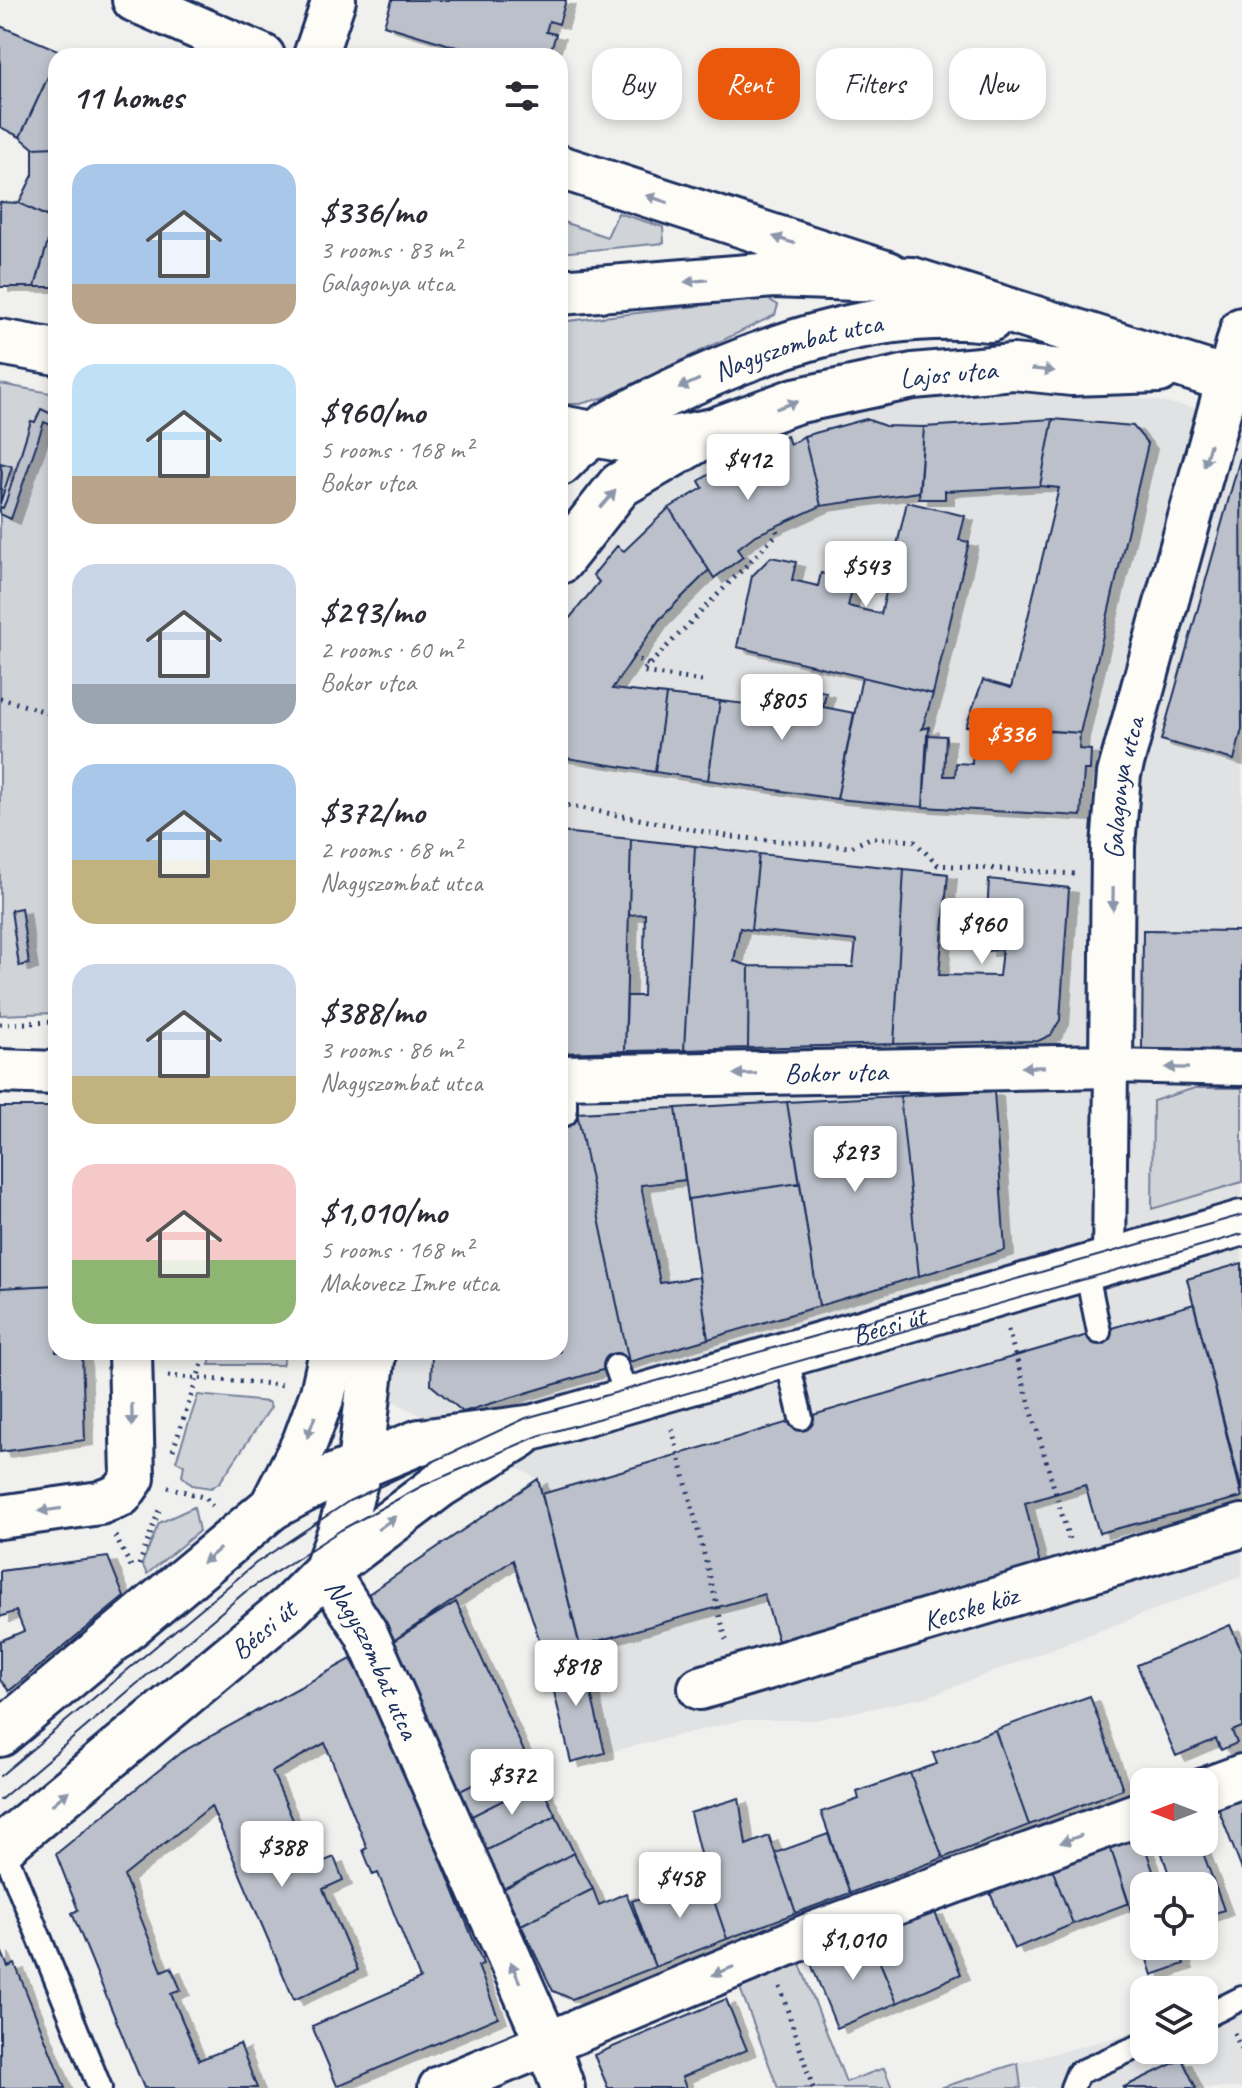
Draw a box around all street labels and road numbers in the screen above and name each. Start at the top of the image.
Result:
street label: Nagyszombat utca [708,305,886,389]
street label: Lajos utca [896,351,1000,396]
street label: Galagonya utca [1096,710,1153,859]
street label: Bokor utca [784,1053,890,1091]
street label: Bécsi út [848,1297,932,1353]
street label: Nagyszombat utca [318,1572,428,1746]
street label: Kecske köz [919,1576,1025,1638]
street label: Bécsi út [223,1591,305,1667]

